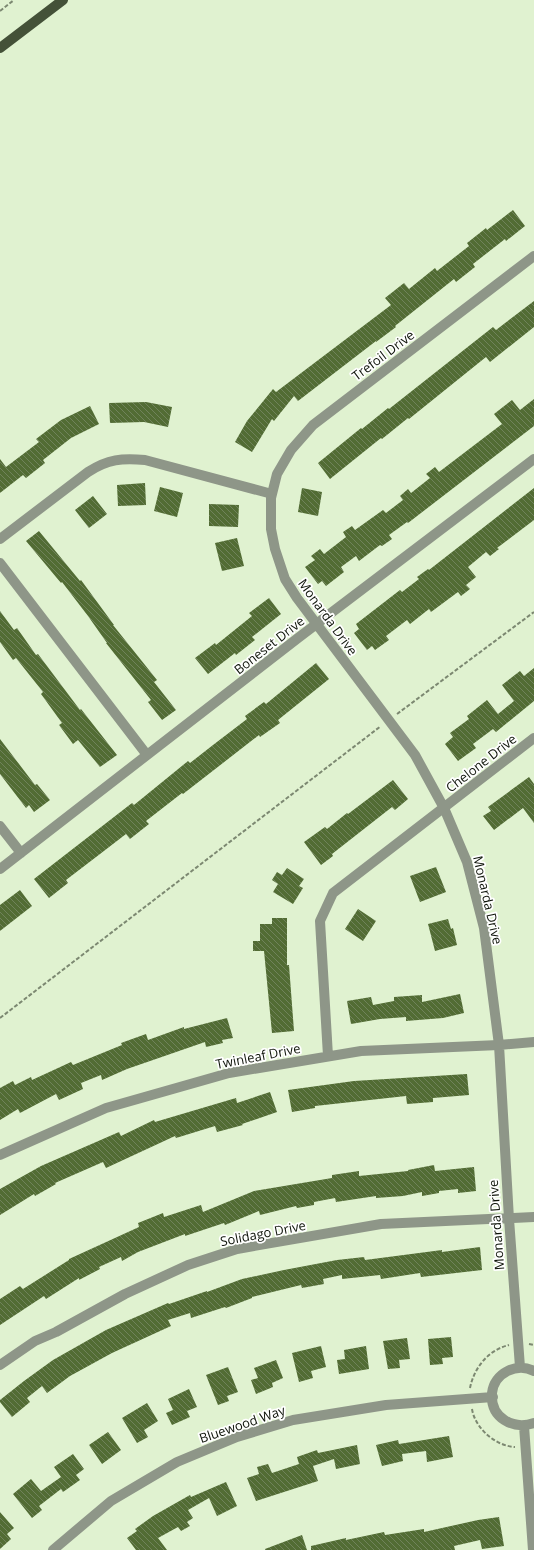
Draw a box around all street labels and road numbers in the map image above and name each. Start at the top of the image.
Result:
street label: Trefoil Drive [348,326,418,384]
street label: Monarda Drive [294,575,362,659]
street label: Boneset Drive [230,612,308,678]
street label: Chelone Drive [442,730,520,796]
street label: Monarda Drive [469,854,507,946]
street label: Twinleaf Drive [214,1039,302,1073]
street label: Monarda Drive [484,1179,508,1271]
street label: Solidago Drive [219,1216,307,1250]
street label: Bluewood Way [197,1401,288,1447]

